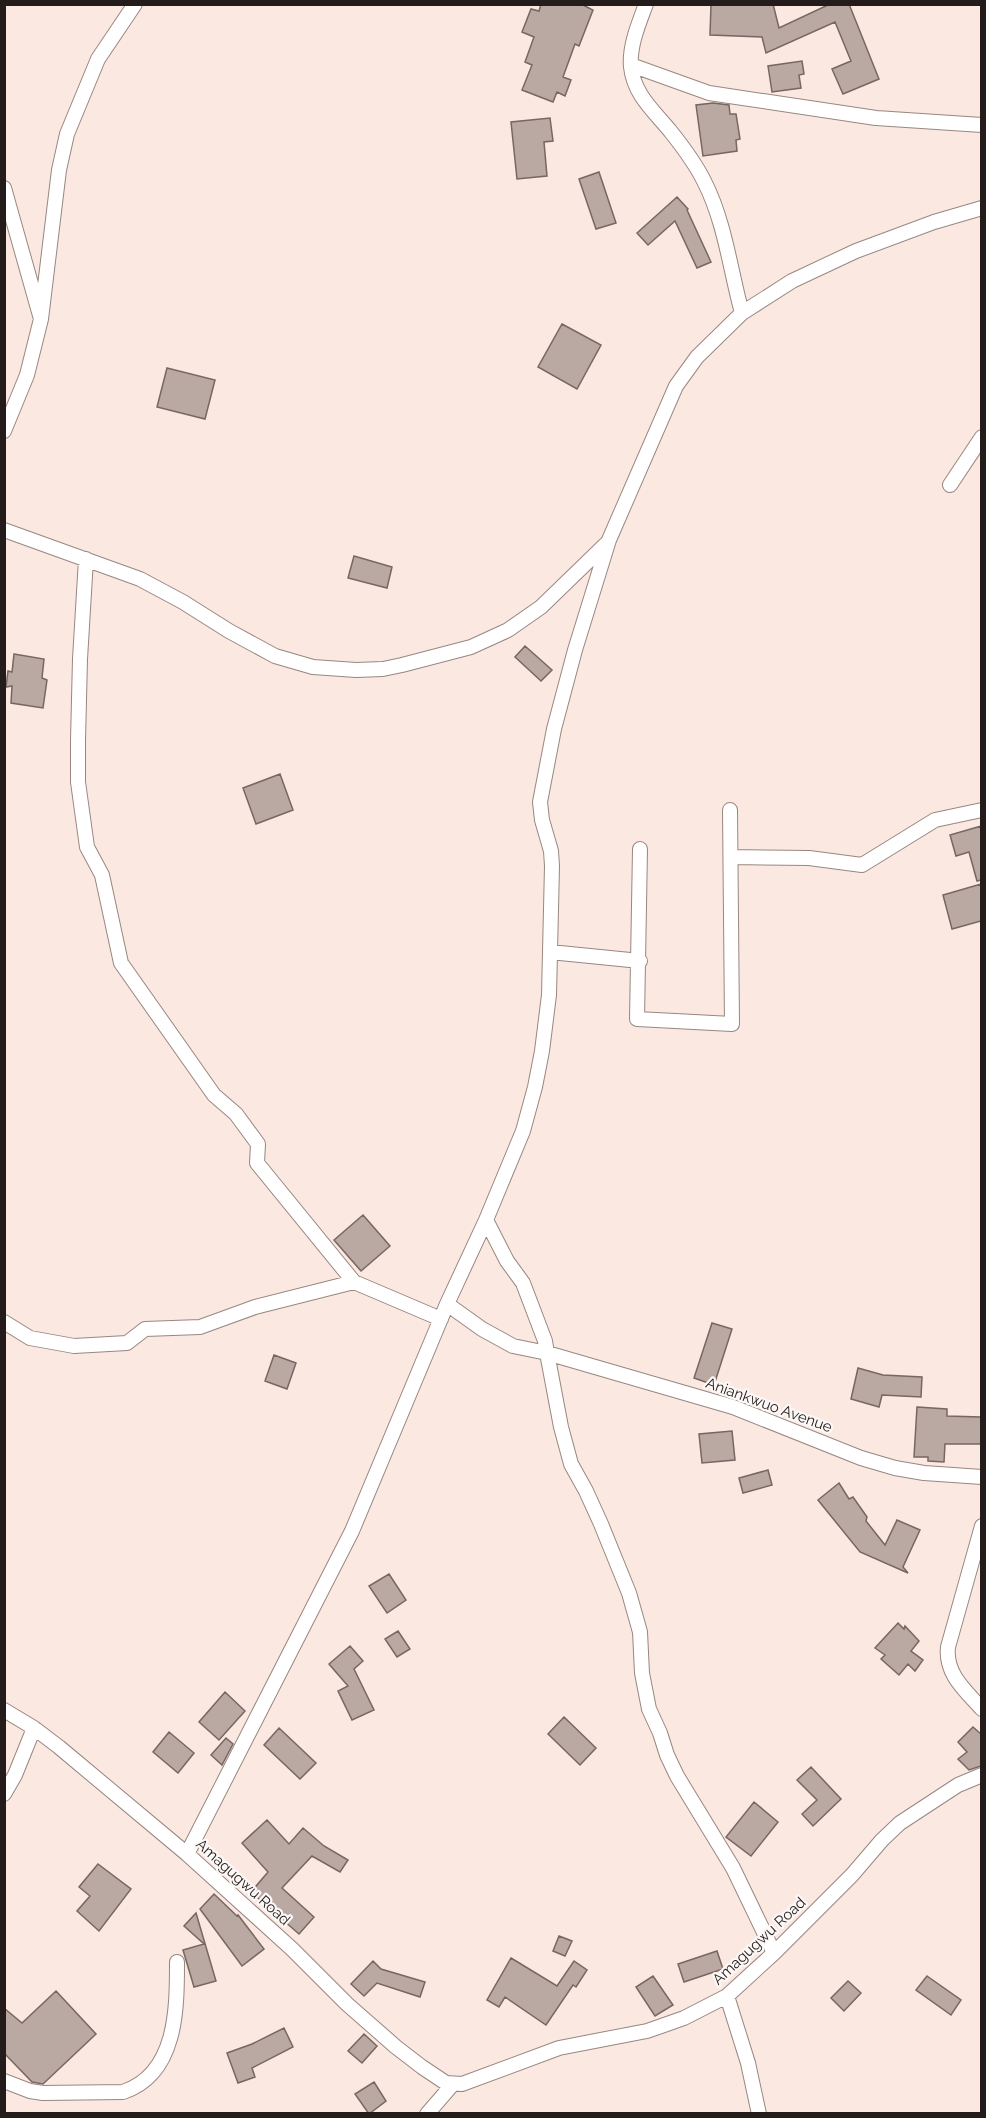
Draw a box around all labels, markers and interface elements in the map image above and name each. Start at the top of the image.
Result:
street label: Aniankwuo Avenue [703,1374,835,1436]
street label: Amagugwu Road [192,1835,294,1929]
street label: Amagugwu Road [709,1893,809,1989]

